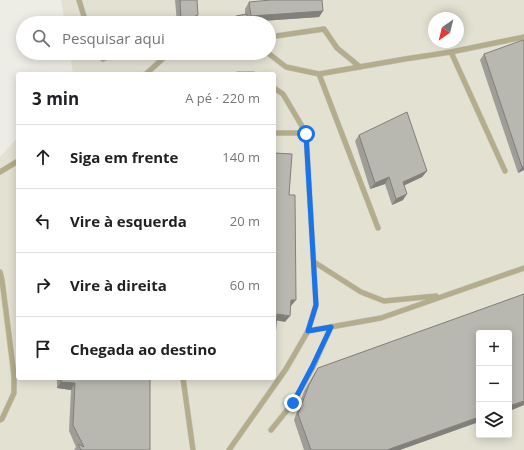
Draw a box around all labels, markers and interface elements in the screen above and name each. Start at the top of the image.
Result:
north arrow [428,12,464,48]
search box [16,16,276,60]
icon: search [30,27,52,49]
text: Pesquisar aqui [62,28,165,48]
text: 3 min [32,87,79,110]
text: A pé · 220 m [185,89,260,107]
route start [297,125,315,143]
icon: ahead [32,146,54,168]
text: Siga em frente [70,147,178,167]
text: 140 m [222,148,260,166]
icon: left [32,210,54,232]
text: Vire à esquerda [70,211,187,231]
text: 20 m [230,212,260,230]
icon: right [32,274,54,296]
text: Vire à direita [70,275,167,295]
text: 60 m [230,276,260,294]
map controls [476,330,512,438]
button: + [476,330,512,366]
icon: arrive [32,338,54,360]
text: Chegada ao destino [70,339,217,359]
button: − [476,366,512,402]
route end [284,394,302,412]
button: layers [476,402,512,438]

